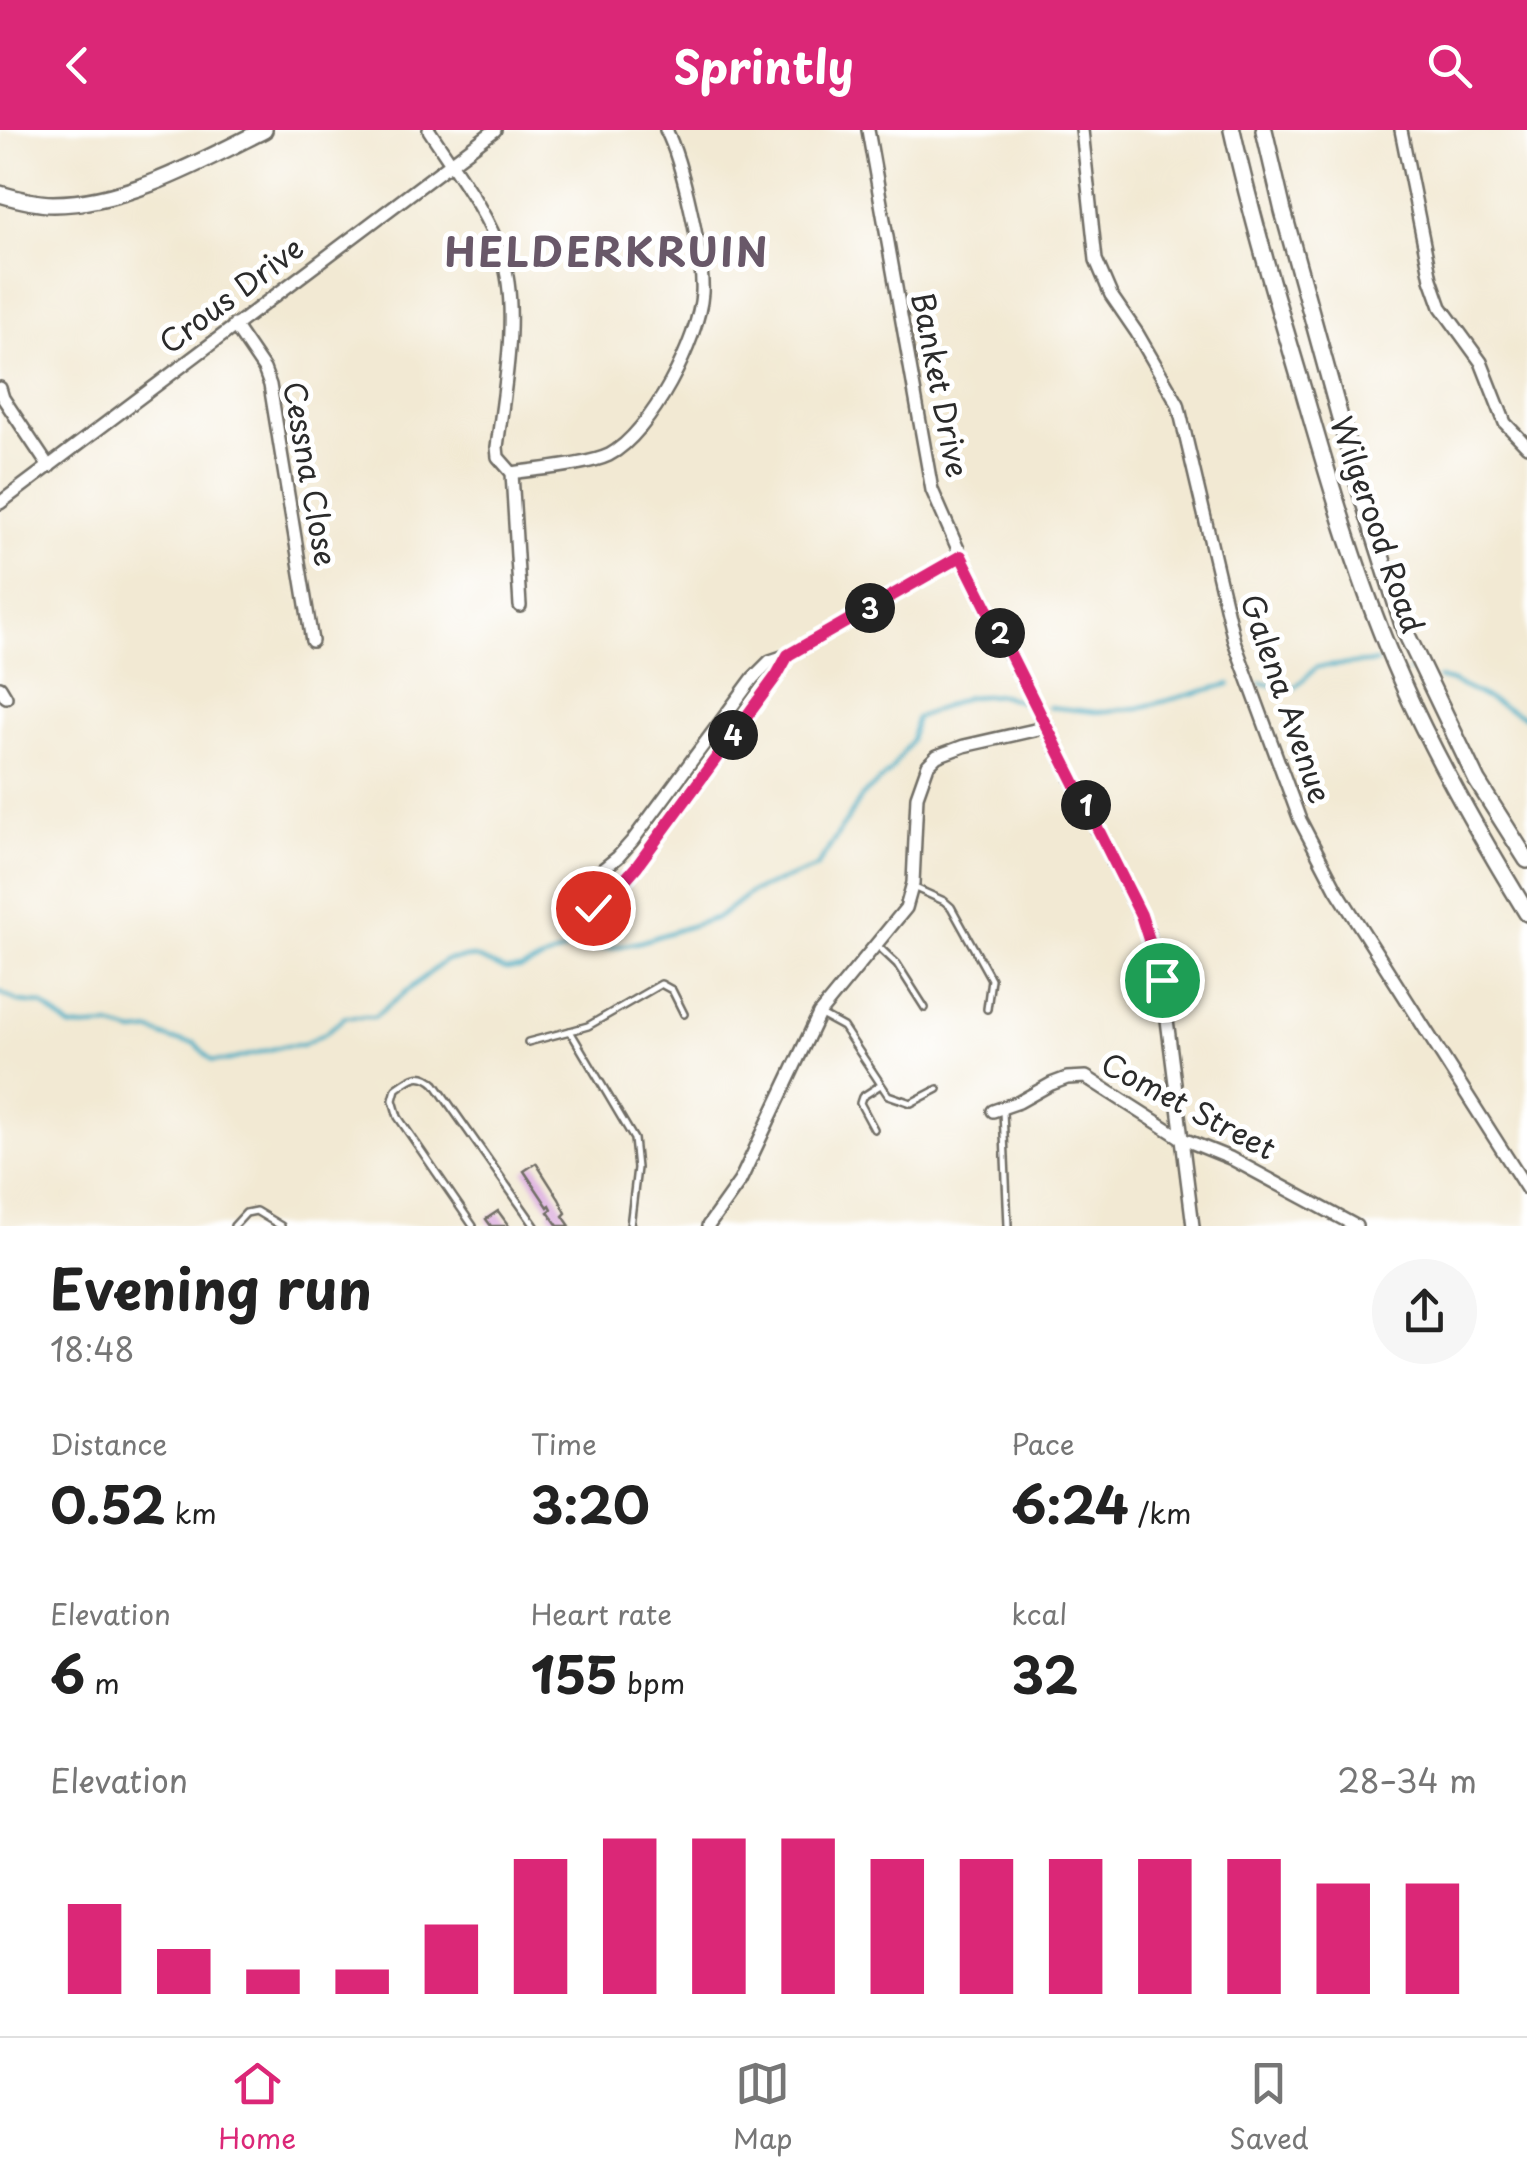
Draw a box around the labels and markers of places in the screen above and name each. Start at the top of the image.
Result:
pin: 3 [845,583,895,633]
pin: 2 [975,608,1025,658]
pin: 4 [708,710,758,760]
pin: 1 [1061,780,1111,830]
pin [551,866,636,951]
pin [1120,938,1205,1023]

